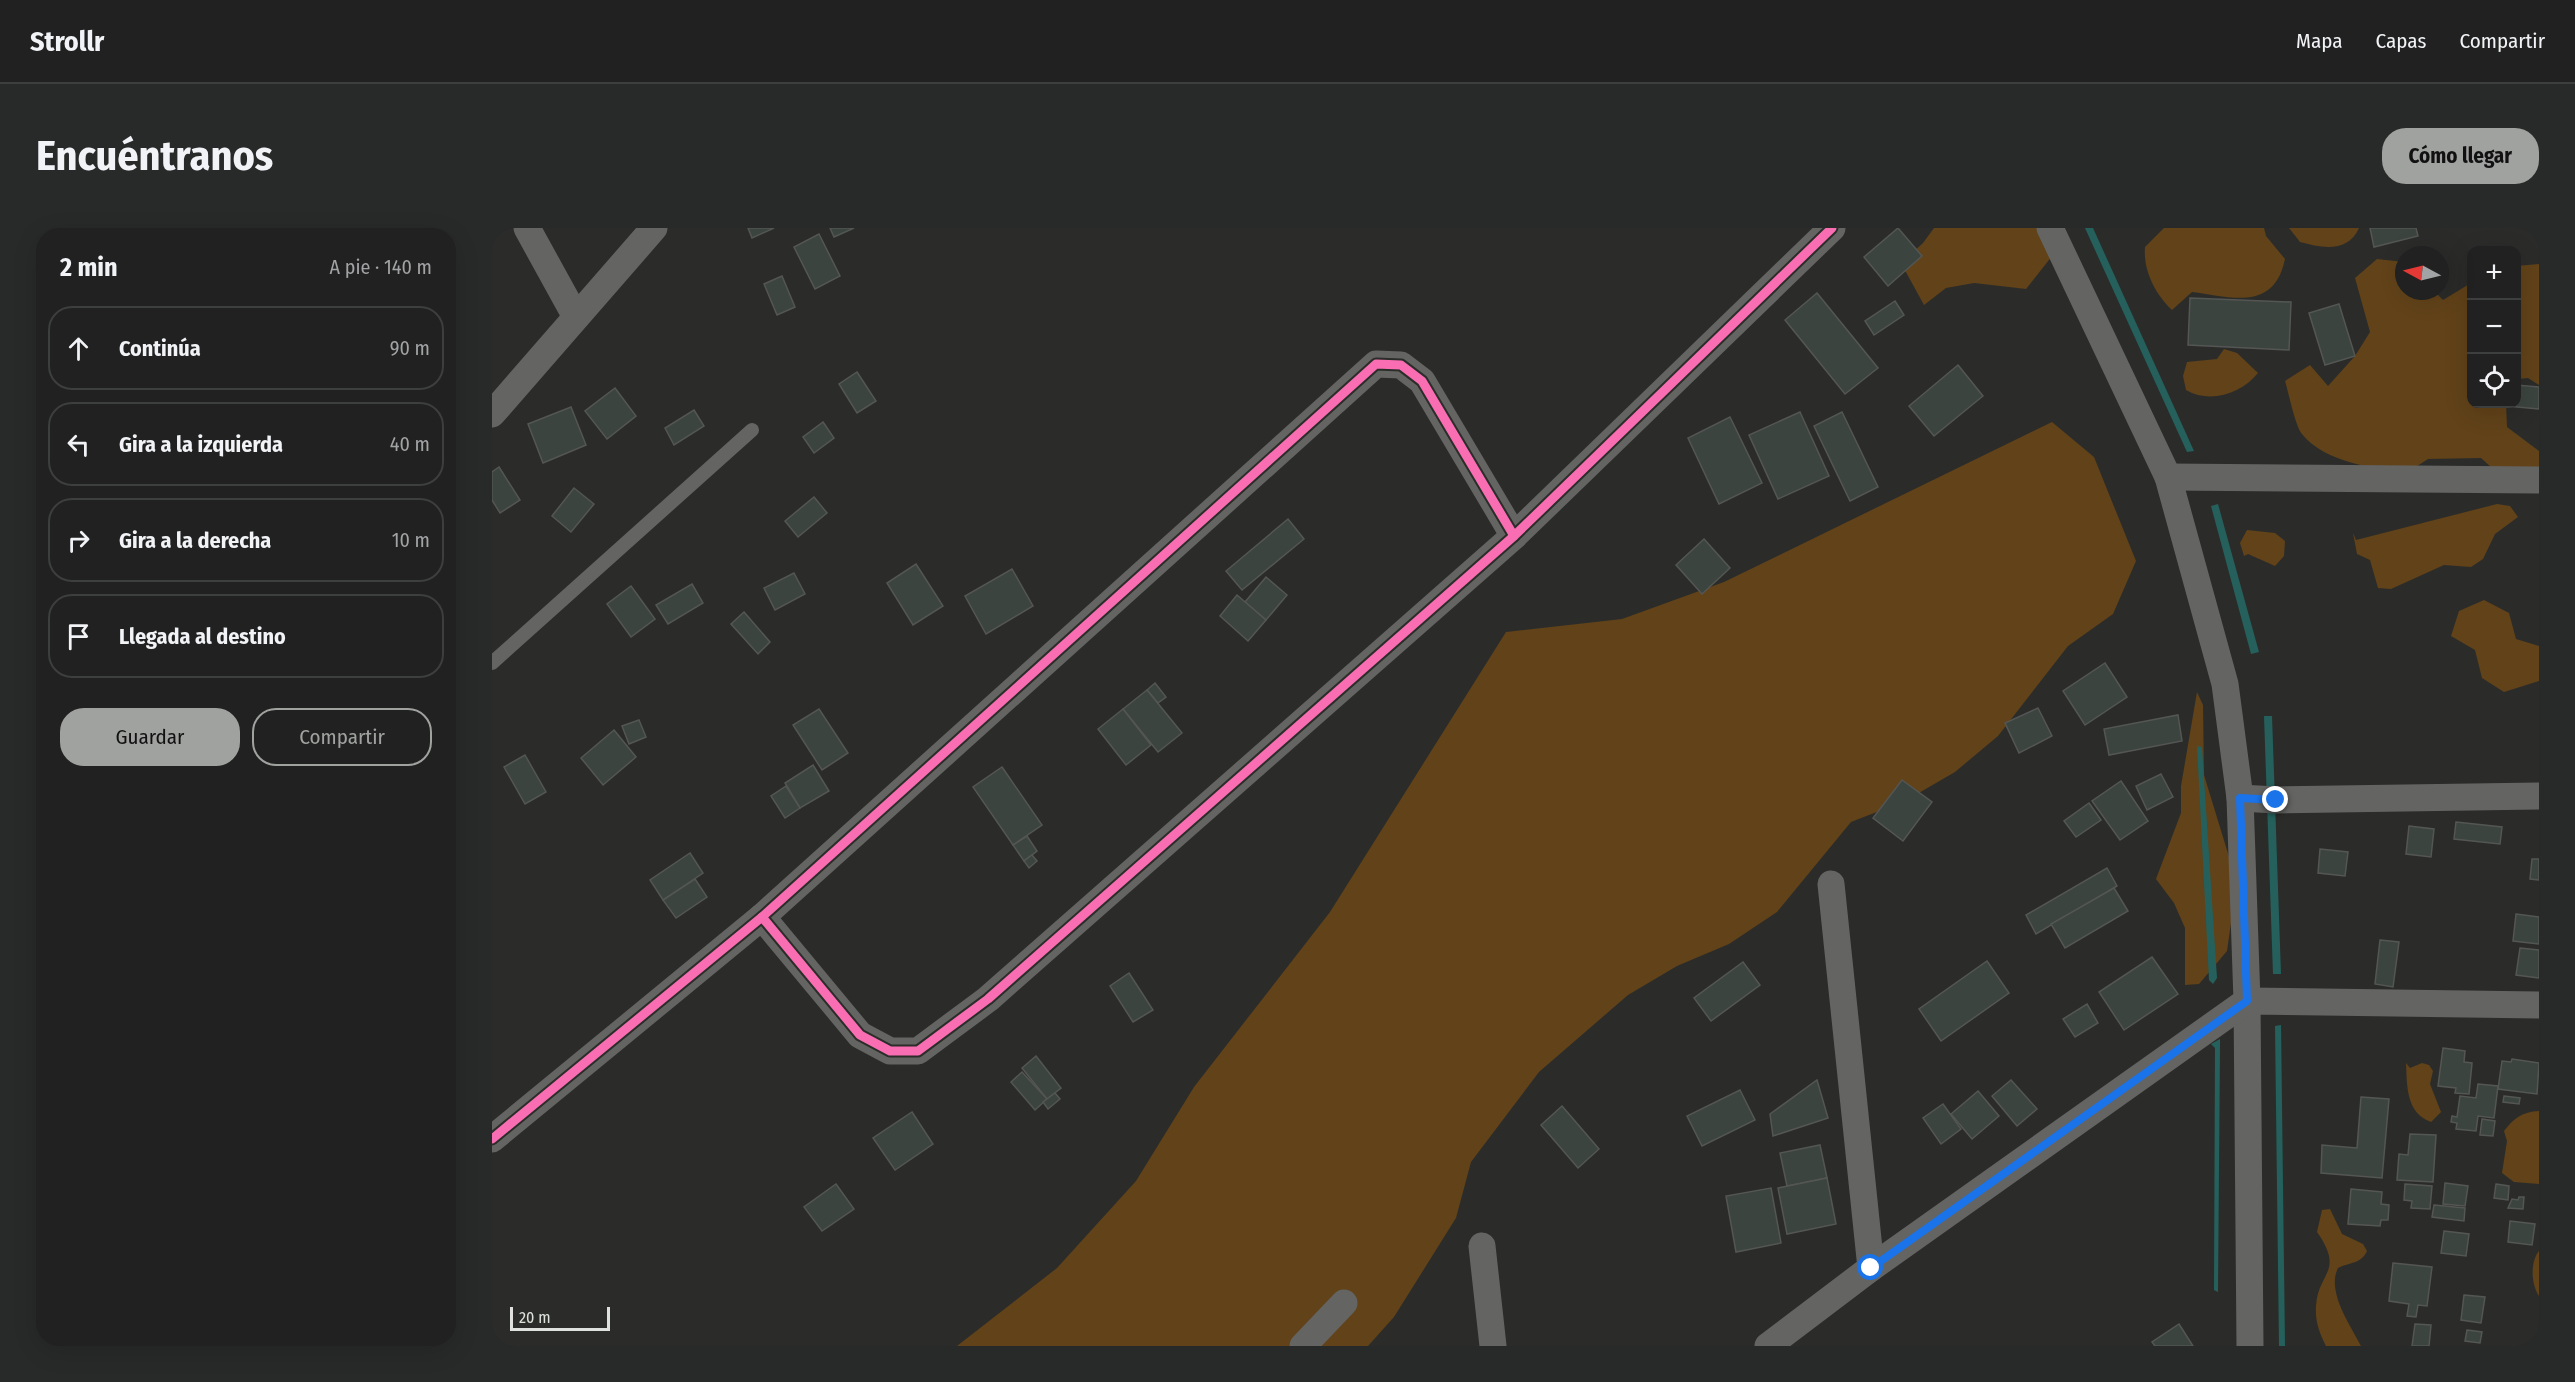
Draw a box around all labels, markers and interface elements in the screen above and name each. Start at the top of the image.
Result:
text: Strollr [30,25,104,58]
text: Mapa [2296,28,2343,54]
text: Capas [2376,28,2426,54]
text: Compartir [2459,28,2545,54]
button: Cómo llegar [2382,128,2539,184]
text: Encuéntranos [36,131,273,181]
north arrow [2395,246,2449,300]
map controls [2467,246,2521,408]
button: + [2467,246,2521,300]
text: 2 min [60,252,118,283]
text: A pie · 140 m [330,255,432,279]
button: − [2467,300,2521,354]
icon: ahead [62,332,95,365]
text: Continúa [119,335,201,362]
text: 90 m [390,336,430,360]
button: locate [2467,354,2521,408]
icon: left [62,428,95,461]
text: Gira a la izquierda [119,431,283,458]
text: 40 m [390,432,430,456]
icon: right [62,524,95,557]
text: Gira a la derecha [119,527,271,554]
text: 10 m [392,528,430,552]
icon: arrive [62,620,95,653]
text: Llegada al destino [119,623,286,650]
button: Guardar [60,708,240,766]
button: Compartir [252,708,432,766]
route end [2262,786,2288,812]
route start [1857,1254,1883,1280]
scale bar [510,1304,610,1332]
text: 20 m [519,1308,550,1327]

